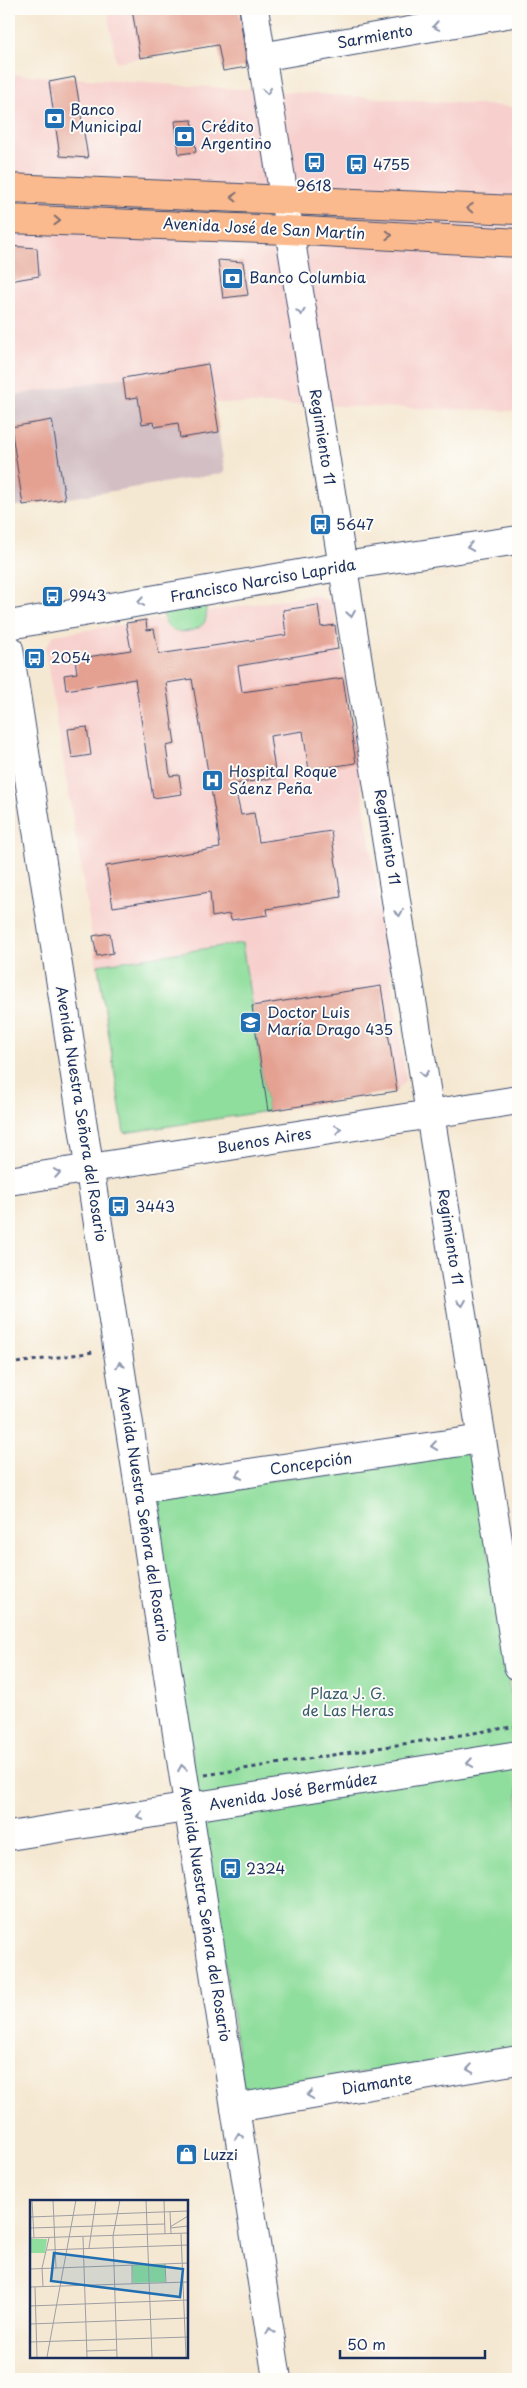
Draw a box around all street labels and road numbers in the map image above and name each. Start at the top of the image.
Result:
street label: Sarmiento [335,18,414,53]
street label: Avenida José de San Martín [162,211,366,244]
street label: Regimiento 11 [305,387,342,486]
street label: Francisco Narciso Laprida [168,552,358,607]
street label: Regimiento 11 [370,787,407,886]
street label: Avenida Nuestra Señora del Rosario [51,984,114,1243]
street label: Buenos Aires [215,1121,313,1158]
street label: Regimiento 11 [433,1187,470,1286]
street label: Avenida Nuestra Señora del Rosario [113,1384,176,1643]
street label: Concepción [268,1445,353,1480]
street label: Avenida José Bermúdez [207,1766,378,1815]
street label: Avenida Nuestra Señora del Rosario [175,1784,238,2043]
street label: Diamante [340,2066,414,2099]

